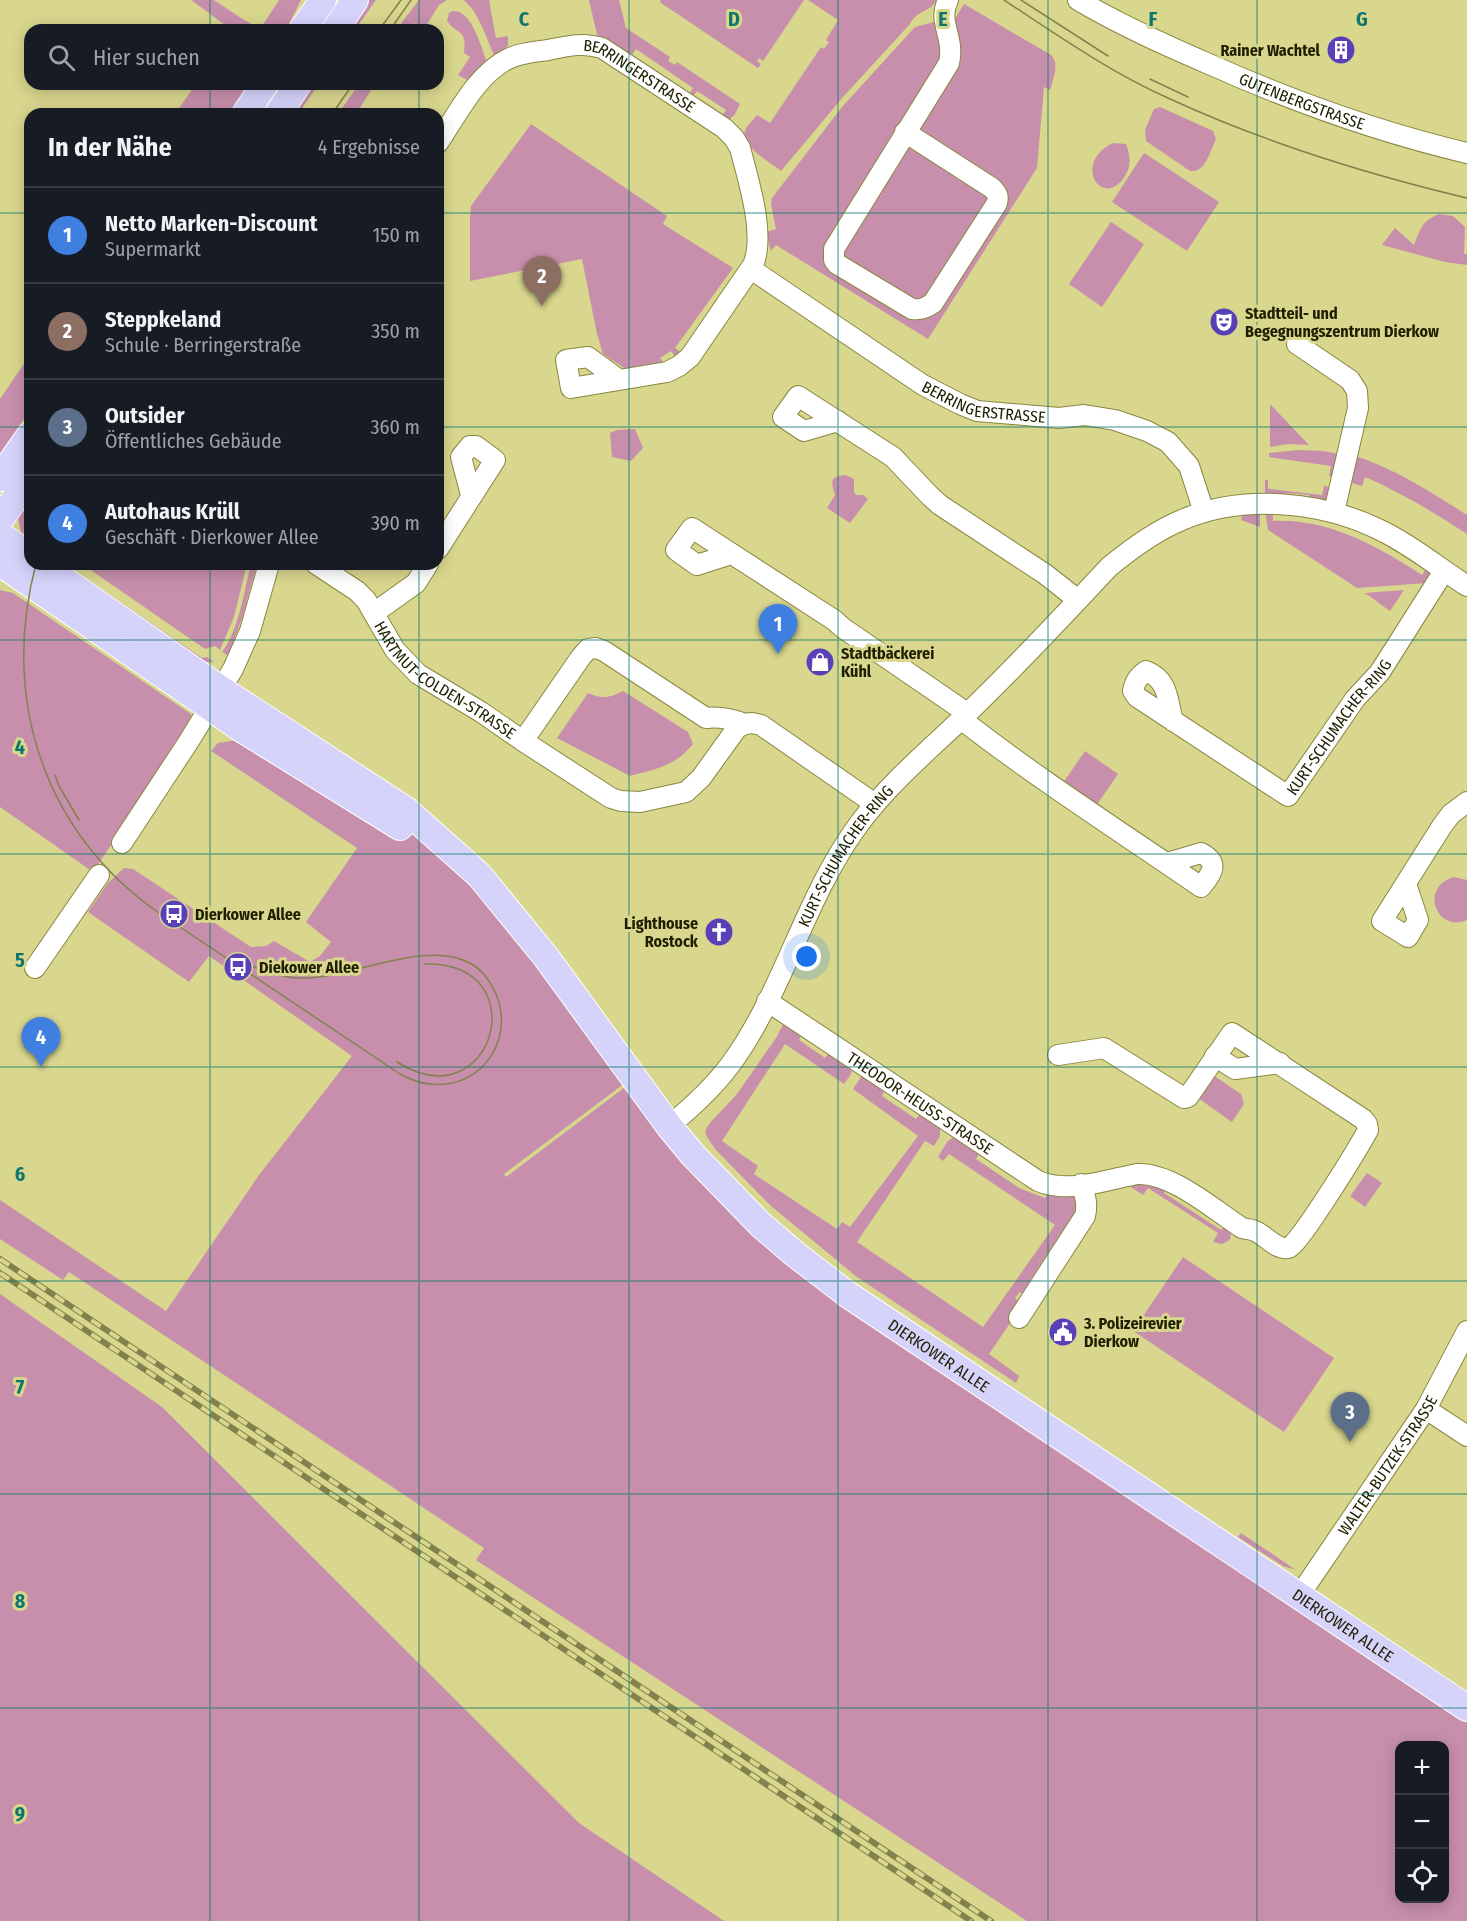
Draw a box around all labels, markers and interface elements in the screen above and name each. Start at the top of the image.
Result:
text: C [519,7,530,31]
text: D [728,7,740,31]
text: E [938,7,948,31]
text: F [1149,7,1158,31]
text: G [1356,7,1368,31]
search box [24,24,444,90]
building icon: Rainer Wachtel [1325,34,1357,66]
street label: BERRINGERSTRASSE [583,36,699,116]
icon: search [45,41,78,74]
place label: Rainer Wachtel [1220,41,1321,60]
text: Hier suchen [93,44,200,71]
street label: GUTENBERGSTRASSE [1236,69,1367,134]
text: In der Nähe [48,132,172,163]
text: 4 Ergebnisse [318,135,420,159]
text: Netto Marken-Discount [105,210,317,237]
text: 1 [63,223,72,247]
text: 150 m [373,223,420,247]
text: Supermarkt [105,237,201,261]
pin: 2 [522,256,562,306]
place label: Stadtteil- und Begegnungszentrum Dierkow [1245,304,1439,341]
text: Steppkeland [105,306,221,333]
theatre icon: Stadtteil- und Begegnungszentrum Dierkow [1208,306,1240,338]
text: 2 [63,319,72,343]
text: 350 m [371,319,420,343]
text: Schule · Berringerstraße [105,333,301,357]
street label: BERRINGERSTRASSE [919,377,1046,427]
text: Outsider [105,402,185,429]
text: 3 [63,415,72,439]
text: 360 m [371,415,420,439]
text: Öffentliches Gebäude [105,429,282,453]
text: Autohaus Krüll [105,498,240,525]
text: 4 [62,511,73,535]
text: 390 m [371,511,420,535]
text: Geschäft · Dierkower Allee [105,525,319,549]
pin: 1 [758,604,798,654]
street label: HARTMUT-COLDEN-STRASSE [370,618,519,743]
place label: Stadtbäckerei Kühl [841,644,934,681]
shop icon: Stadtbäckerei Kühl [804,646,836,678]
street label: KURT-SCHUMACHER-RING [1283,656,1396,799]
text: 4 [15,735,25,759]
street label: KURT-SCHUMACHER-RING [794,781,897,930]
bus stop icon: Dierkower Allee [158,898,190,930]
place label: Dierkower Allee [195,905,301,924]
place label: Lighthouse Rostock [624,914,699,951]
church icon: Lighthouse Rostock [703,916,735,948]
your location [792,942,821,971]
text: 5 [15,948,25,972]
bus stop icon: Diekower Allee [222,951,254,983]
place label: Diekower Allee [259,958,359,977]
pin: 4 [22,1018,60,1067]
street label: THEODOR-HEUSS-STRASSE [844,1048,996,1158]
text: 6 [15,1162,25,1186]
place label: 3. Polizeirevier Dierkow [1083,1314,1182,1351]
street label: DIERKOWER ALLEE [884,1315,993,1396]
public building icon: 3. Polizeirevier Dierkow [1047,1316,1079,1348]
text: 7 [16,1375,25,1399]
pin: 3 [1330,1392,1370,1442]
street label: WALTER-BUTZEK-STRASSE [1334,1392,1441,1539]
street label: DIERKOWER ALLEE [1289,1585,1397,1666]
text: 8 [15,1589,26,1613]
map controls [1395,1741,1449,1903]
button: + [1395,1741,1449,1795]
button: − [1395,1795,1449,1849]
text: 9 [15,1802,25,1826]
button: locate [1395,1849,1449,1903]

